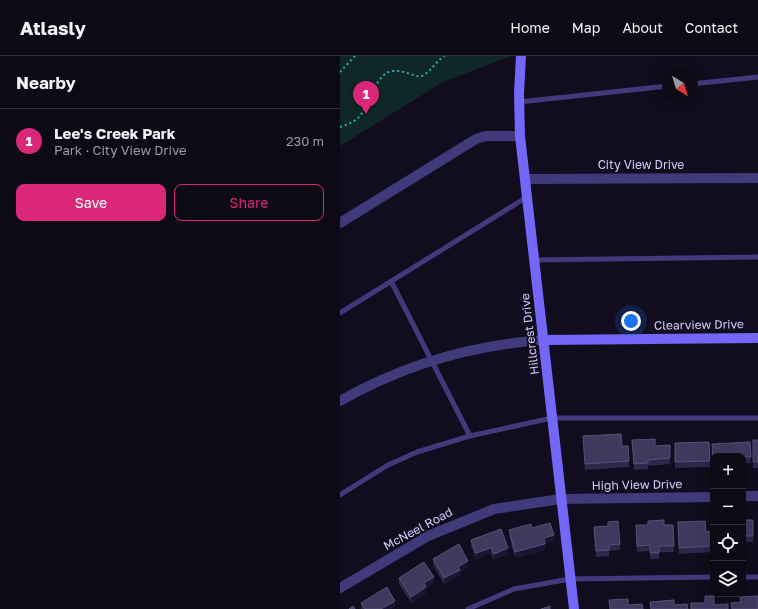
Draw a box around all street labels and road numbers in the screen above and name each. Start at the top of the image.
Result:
street label: City View Drive [598,157,684,172]
street label: Hillcrest Drive [517,292,542,376]
street label: Clearview Drive [654,316,744,333]
street label: High View Drive [592,476,682,493]
street label: McNeel Road [381,504,455,553]

